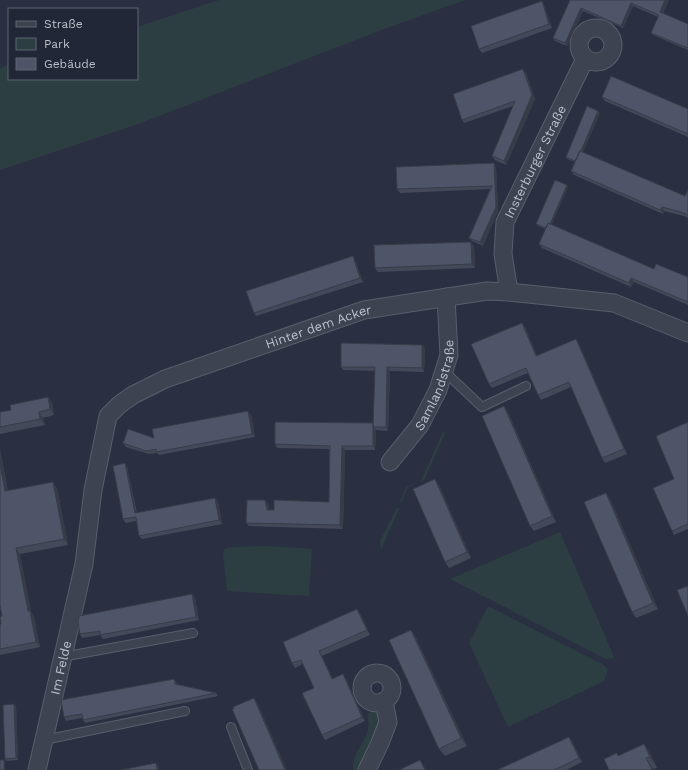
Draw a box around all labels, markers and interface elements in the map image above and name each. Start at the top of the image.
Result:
legend [8,8,138,80]
text: Straße [44,17,83,31]
text: Park [44,37,70,51]
text: Gebäude [44,57,96,71]
street label: Insterburger Straße [501,103,569,221]
street label: Hinter dem Acker [263,302,372,352]
street label: Samlandstraße [412,339,457,434]
street label: Im Felde [47,639,74,696]

